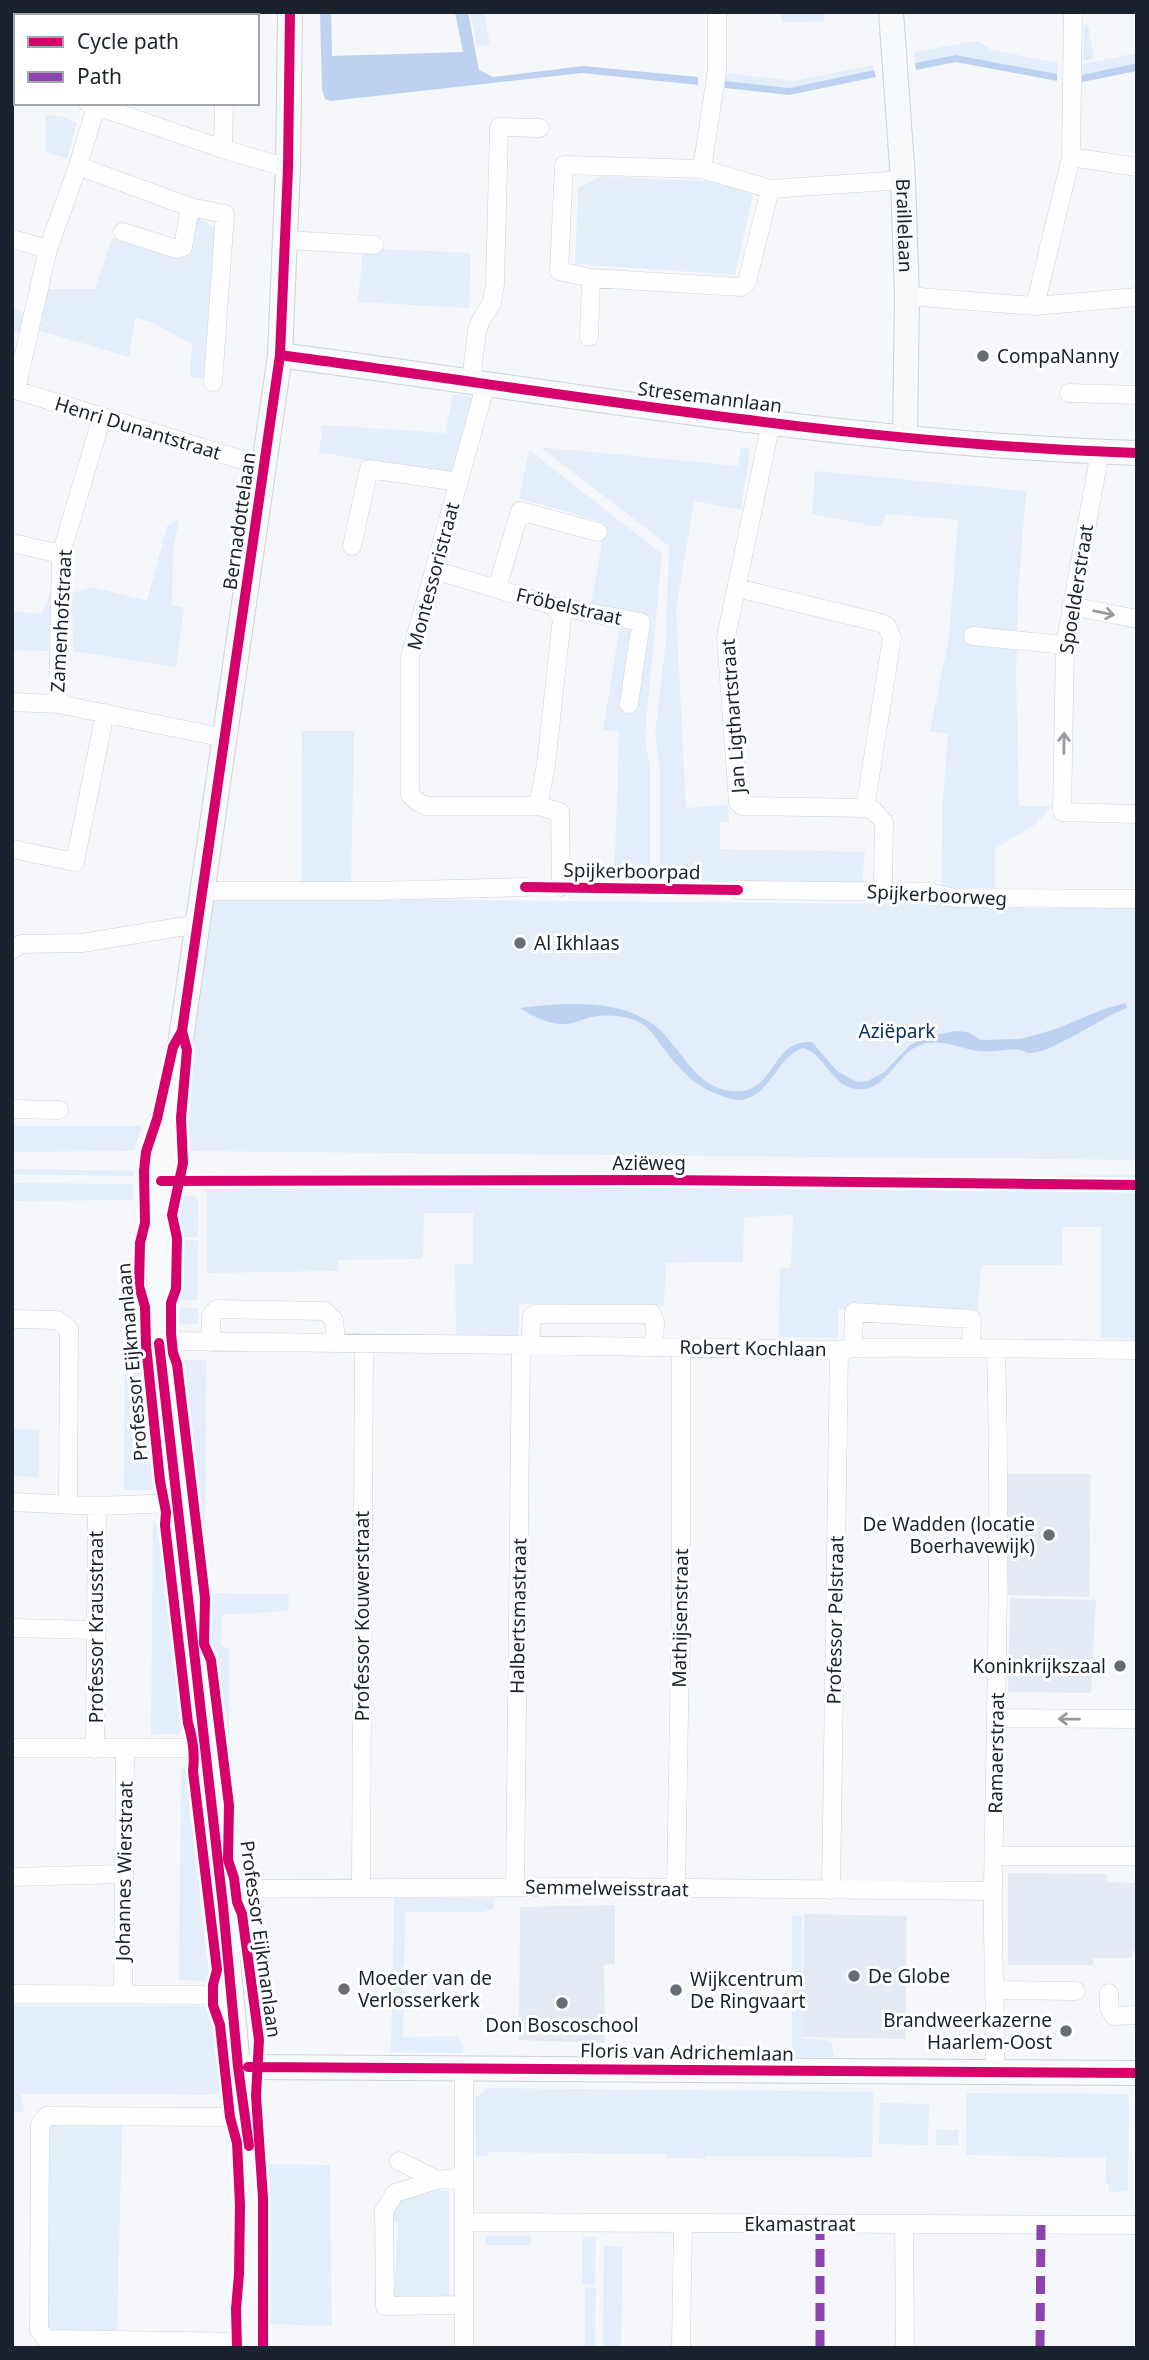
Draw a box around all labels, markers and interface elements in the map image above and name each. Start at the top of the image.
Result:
legend [14,14,259,105]
text: Cycle path [77,27,179,55]
text: Path [77,62,122,90]
street label: Braillelaan [890,178,919,273]
place label: CompaNanny [997,343,1119,369]
marker: CompaNanny [975,348,991,364]
street label: Stresemannlaan [636,375,784,419]
street label: Henri Dunantstraat [52,390,224,466]
street label: Bernadottelaan [216,450,262,592]
street label: Montessoristraat [401,499,465,653]
street label: Spoelderstraat [1053,522,1099,656]
street label: Zamenhofstraat [44,549,78,693]
street label: Fröbelstraat [514,581,625,631]
one-way arrow [1092,607,1115,620]
street label: Jan Ligthartstraat [715,638,752,796]
one-way arrow [1057,732,1070,755]
street label: Spijkerboorpad [563,857,701,885]
street label: Spijkerboorweg [866,878,1008,912]
place label: Al Ikhlaas [534,930,620,956]
marker: Al Ikhlaas [512,935,528,951]
park label: Aziëpark [858,1018,936,1044]
street label: Aziëweg [612,1150,686,1176]
street label: Professor Eijkmanlaan [110,1262,154,1462]
street label: Robert Kochlaan [679,1334,827,1362]
street label: Professor Kouwerstraat [349,1511,375,1721]
place label: De Wadden (locatie Boerhavewijk) [862,1511,1035,1559]
marker: De Wadden (locatie Boerhavewijk) [1041,1527,1057,1543]
street label: Professor Krausstraat [83,1531,109,1723]
street label: Professor Pelstraat [821,1535,849,1705]
street label: Halbertsmastraat [504,1538,532,1694]
street label: Mathijsenstraat [666,1548,694,1688]
place label: Koninkrijkszaal [972,1653,1106,1679]
marker: Koninkrijkszaal [1112,1658,1128,1674]
street label: Ramaerstraat [982,1692,1010,1814]
one-way arrow [1057,1712,1080,1725]
street label: Johannes Wierstraat [109,1781,139,1963]
street label: Professor Eijkmanlaan [234,1839,288,2039]
street label: Semmelweisstraat [525,1874,689,1902]
place label: De Globe [868,1963,950,1989]
place label: Moeder van de Verlosserkerk [358,1965,492,2013]
place label: Wijkcentrum De Ringvaart [690,1966,805,2014]
marker: De Globe [846,1968,862,1984]
marker: Moeder van de Verlosserkerk [336,1981,352,1997]
marker: Wijkcentrum De Ringvaart [668,1982,684,1998]
marker: Don Boscoschool [554,1995,570,2011]
place label: Brandweerkazerne Haarlem-Oost [883,2007,1052,2055]
place label: Don Boscoschool [485,2012,639,2038]
marker: Brandweerkazerne Haarlem-Oost [1058,2023,1074,2039]
street label: Floris van Adrichemlaan [580,2037,794,2067]
street label: Ekamastraat [744,2211,856,2237]

